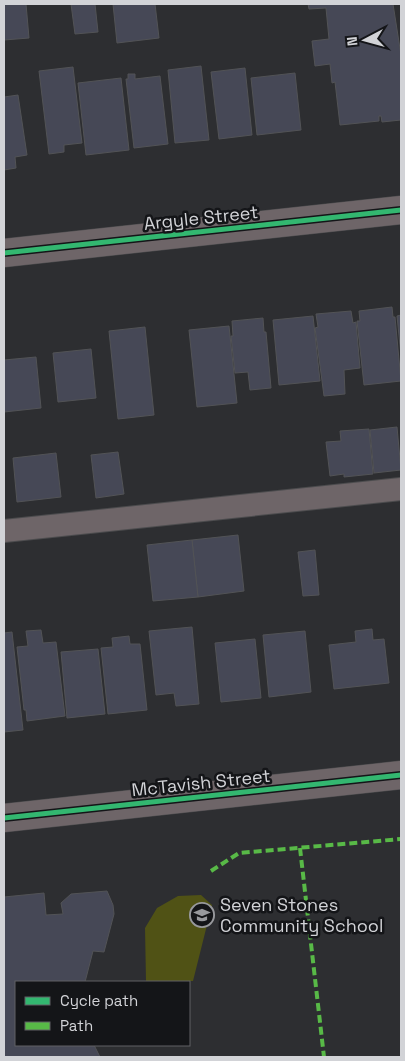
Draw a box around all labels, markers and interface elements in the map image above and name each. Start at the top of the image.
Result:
north arrow [340,15,390,65]
text: N [343,36,362,47]
street label: Argyle Street [143,200,259,235]
street label: McTavish Street [130,764,272,801]
place label: Seven Stones Community School [220,893,383,937]
school or university icon: Seven Stones Community School [189,902,215,928]
legend [15,981,190,1046]
text: Cycle path [60,991,138,1010]
text: Path [60,1016,93,1035]

